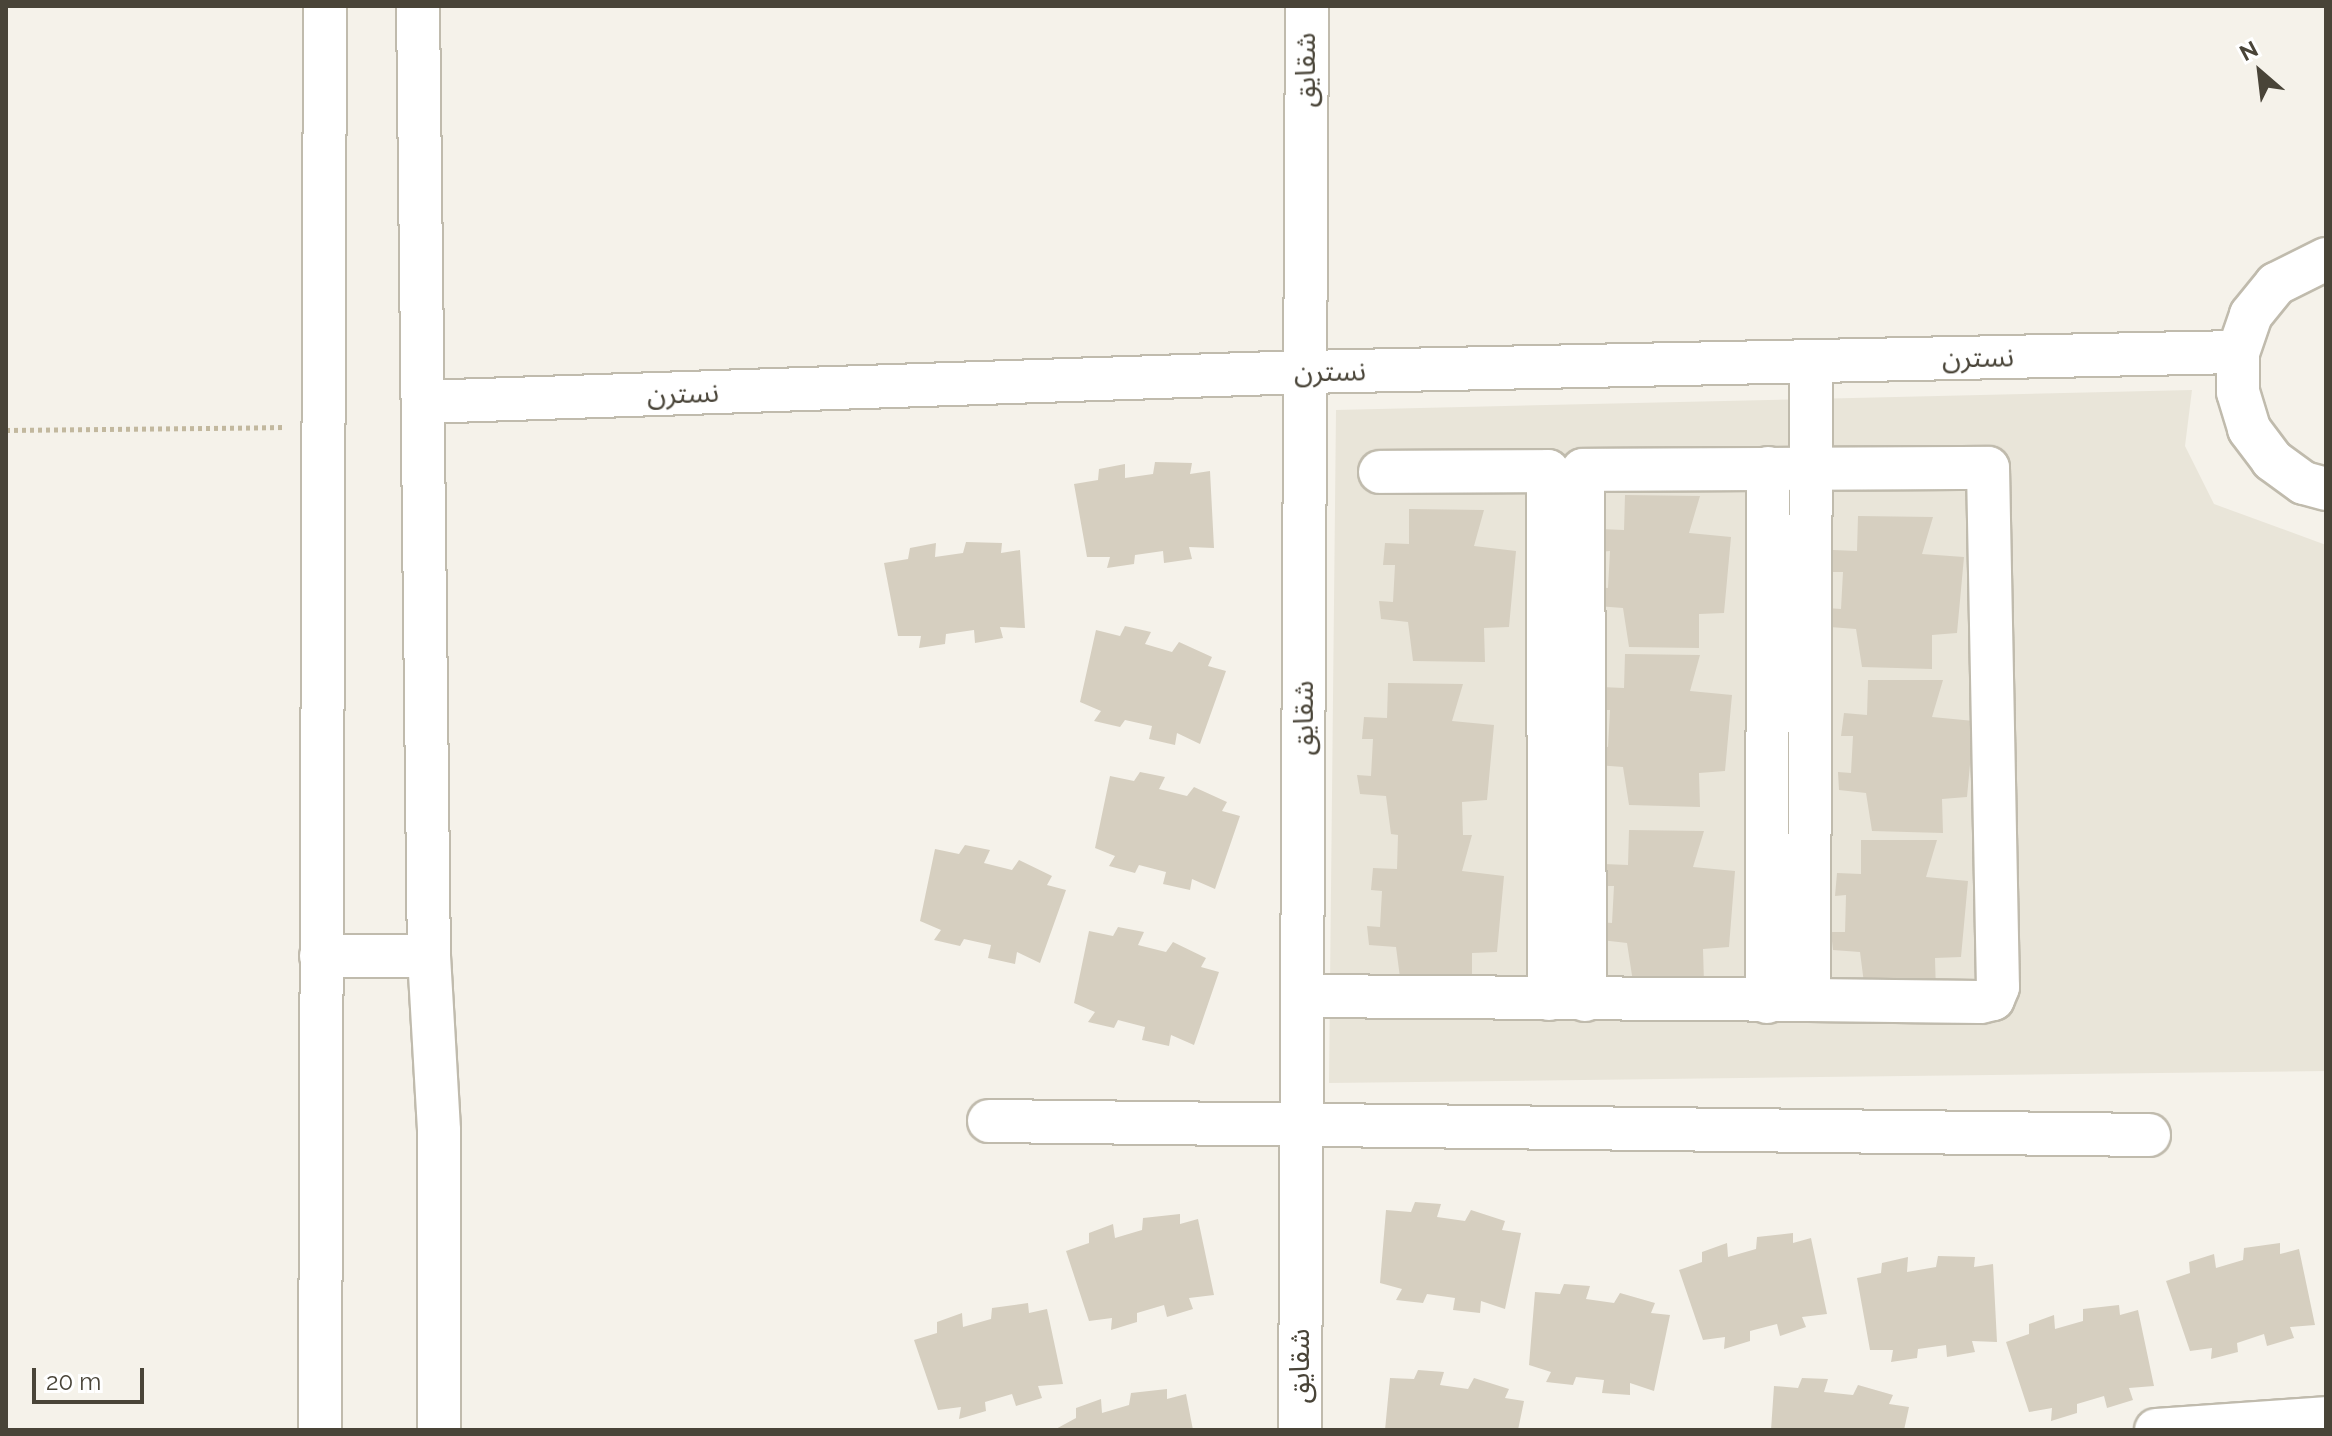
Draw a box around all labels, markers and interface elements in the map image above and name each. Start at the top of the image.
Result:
north arrow [2220,32,2300,112]
street label: شقایق [1289,33,1323,107]
text: N [2235,35,2262,66]
street label: نسترن [1942,341,2014,375]
street label: نسترن [1294,355,1366,389]
street label: نسترن [646,376,720,412]
street label: شقایق [1287,681,1321,755]
street label: شقایق [1283,1329,1317,1403]
scale bar [36,1352,148,1402]
text: 20 m [46,1367,101,1396]

